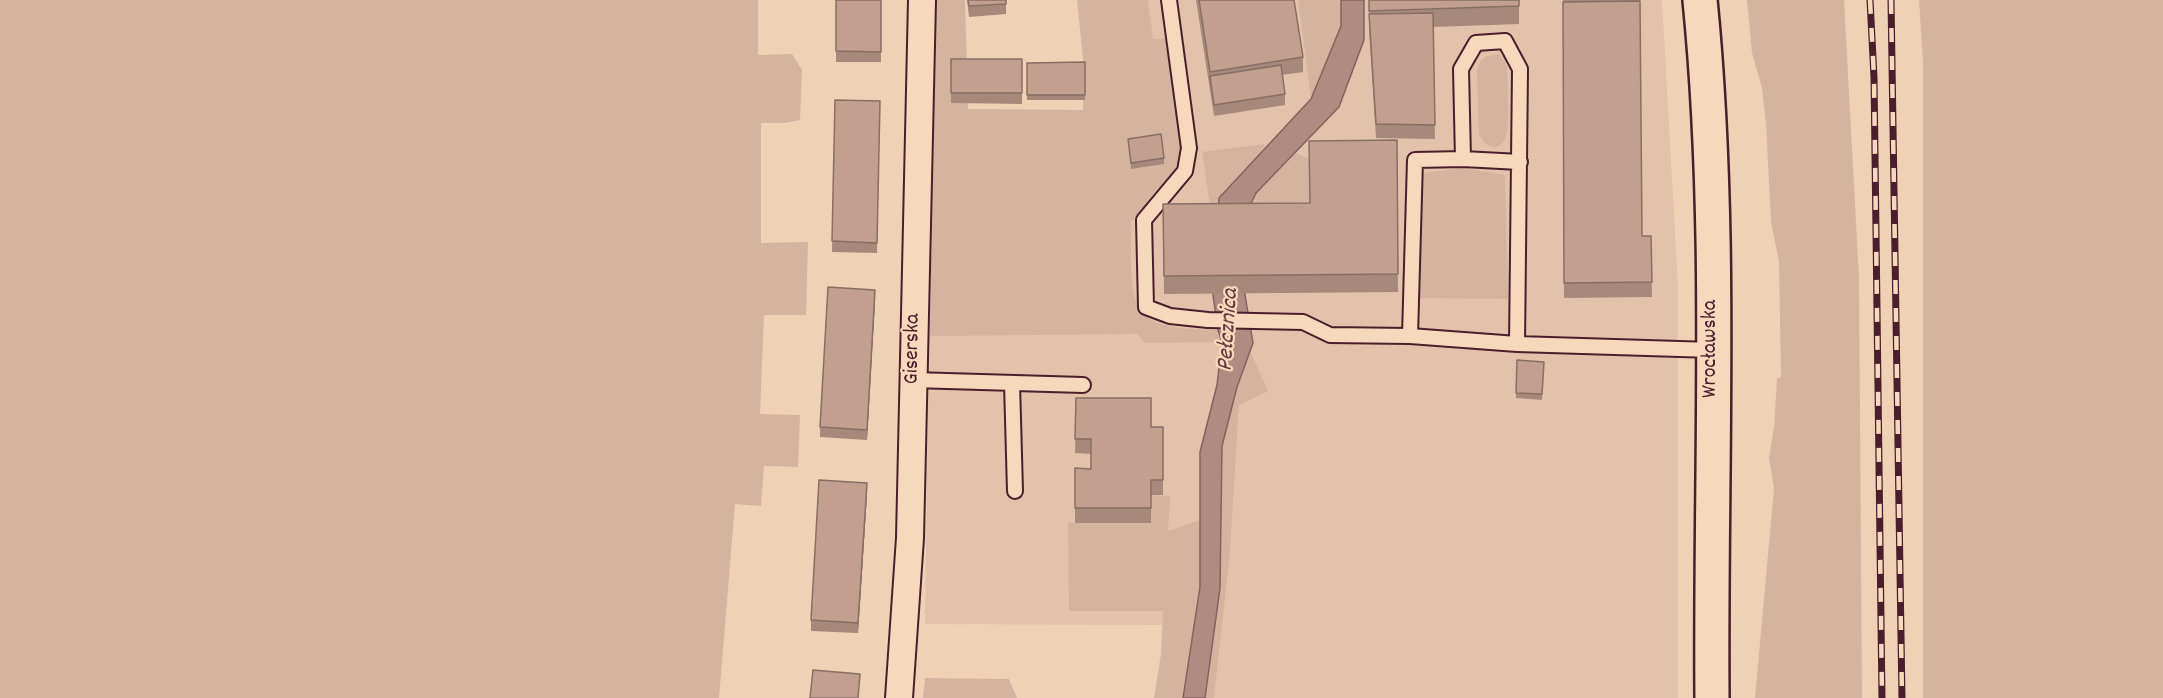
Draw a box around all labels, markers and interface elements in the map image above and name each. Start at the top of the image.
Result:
water label: Pełcznica [1213,288,1247,372]
street label: Wrocławska [1699,300,1725,398]
street label: Giserska [900,313,928,385]

